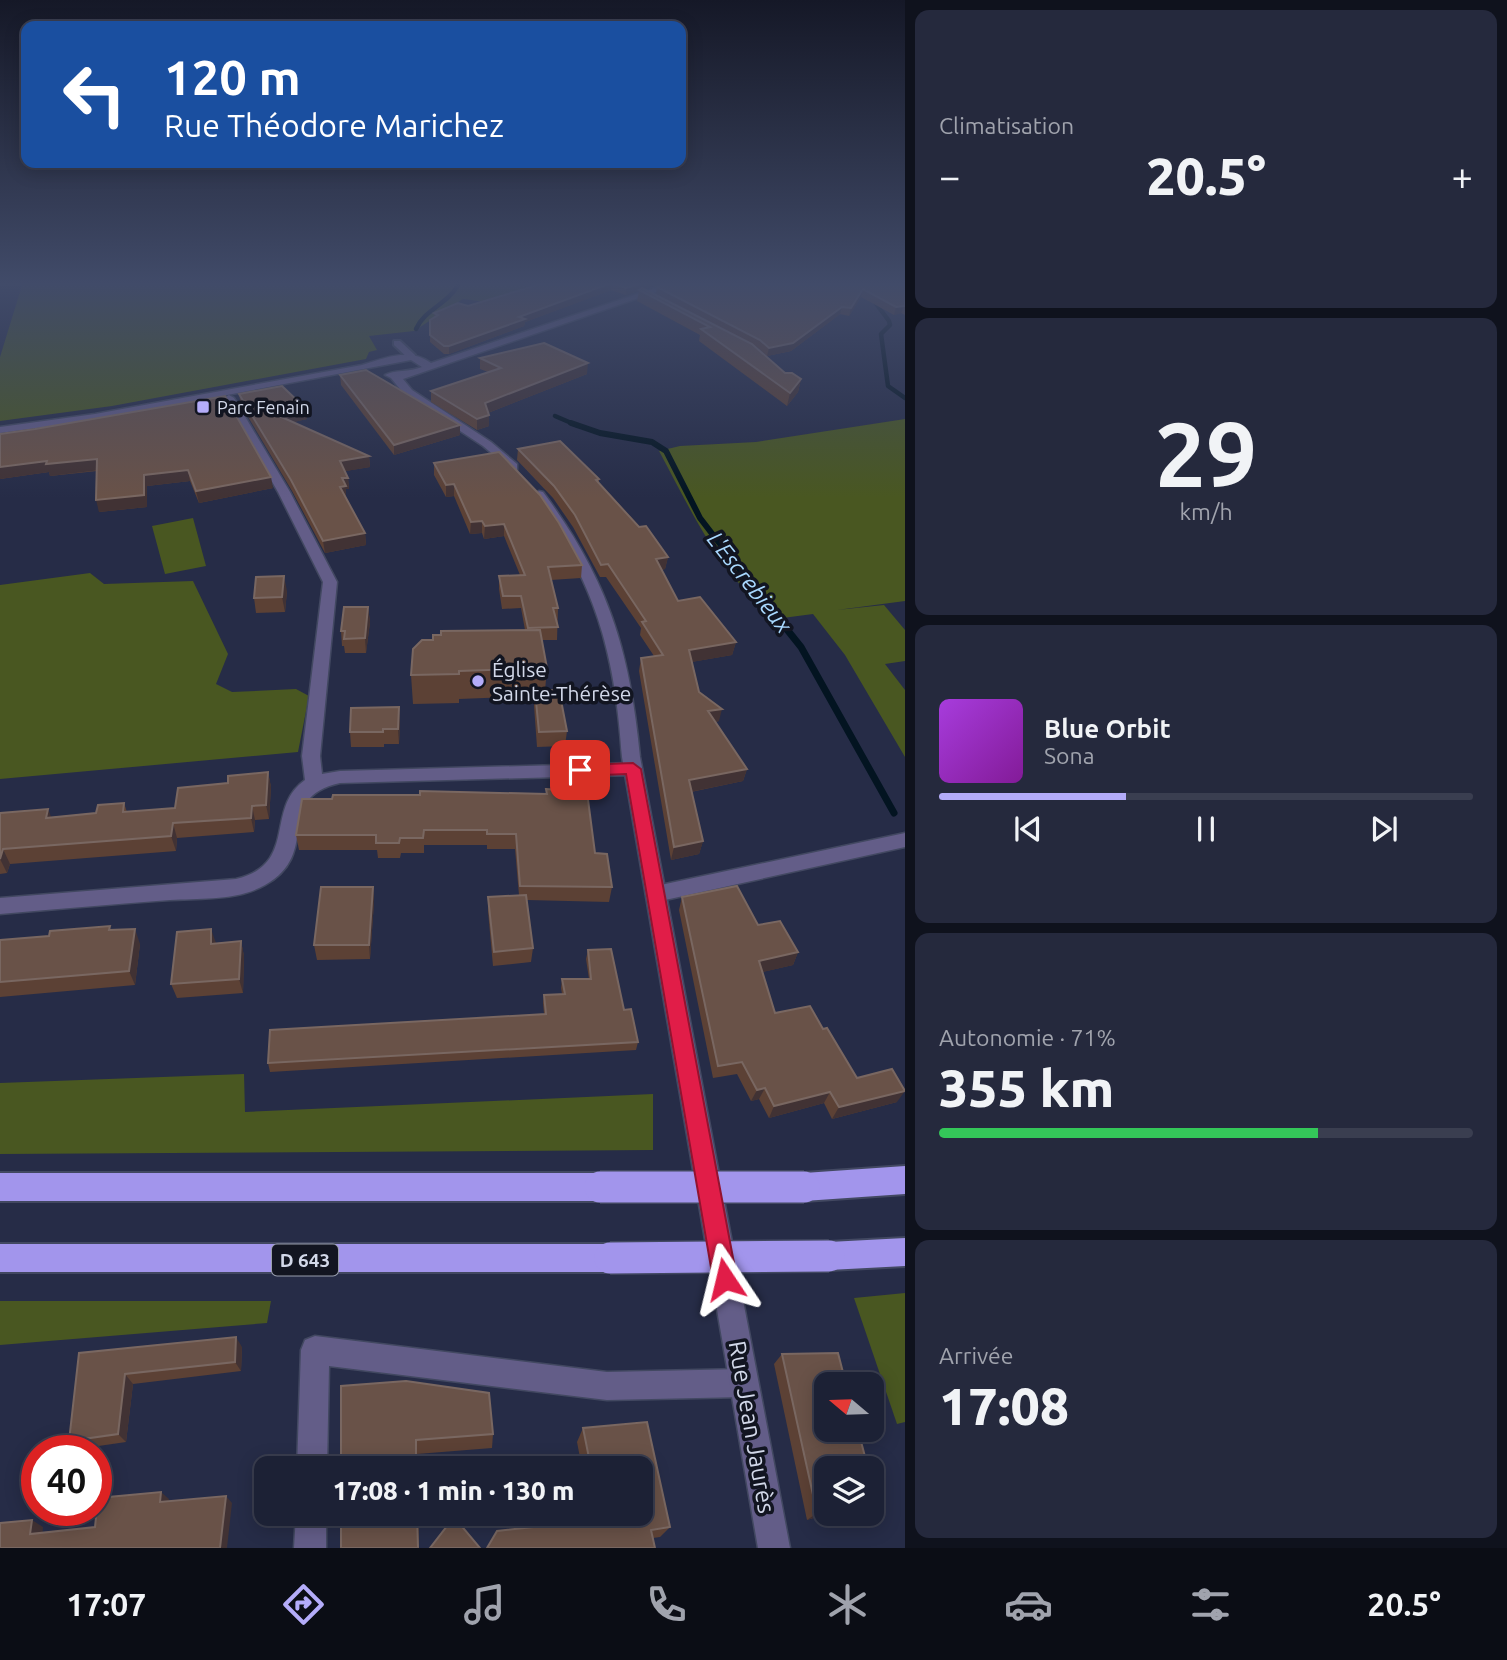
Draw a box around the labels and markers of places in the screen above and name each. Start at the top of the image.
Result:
place label: Parc Fenain [217,397,310,417]
marker: Parc Fenain [195,399,211,415]
place label: Église Sainte-Thérèse [492,657,631,705]
marker: Église Sainte-Thérèse [470,673,486,689]
pin [550,740,610,800]

